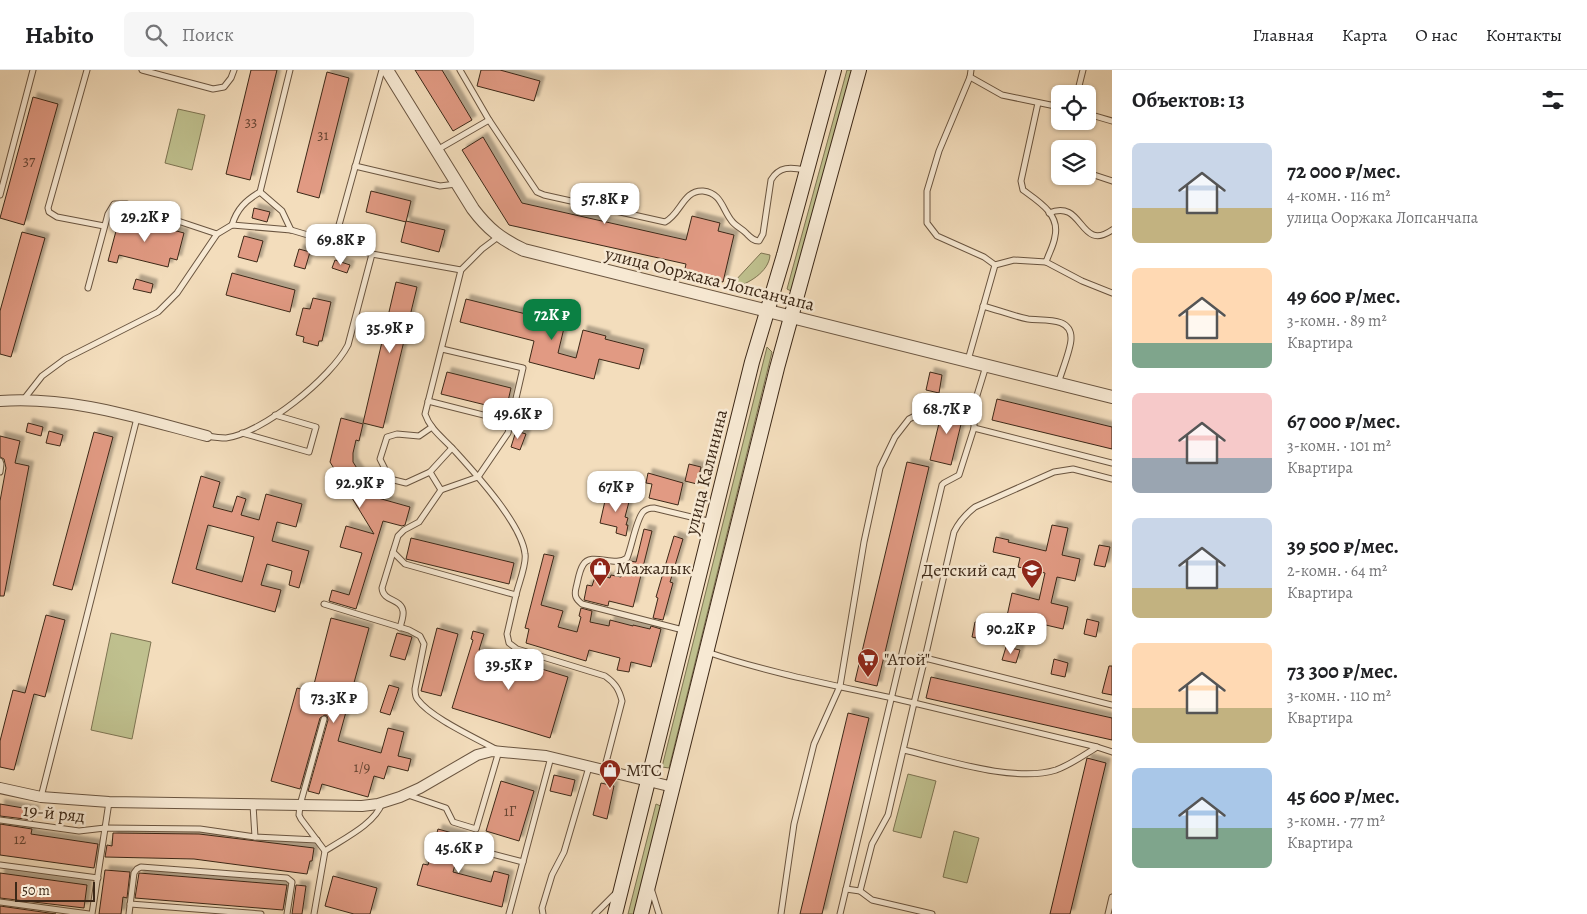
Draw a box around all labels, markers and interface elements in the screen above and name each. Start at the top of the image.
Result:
search box [124,12,474,57]
text: Habito [25,19,94,51]
icon: search [142,21,170,49]
text: Поиск [182,22,234,48]
text: Главная [1253,23,1314,47]
text: Карта [1342,23,1387,47]
text: О нас [1415,23,1458,47]
text: Контакты [1486,23,1562,47]
map controls [1051,85,1096,185]
button: locate [1051,85,1096,130]
text: Объектов: 13 [1132,86,1245,114]
icon: filters [1539,86,1567,114]
house number: 33 [245,112,257,132]
house number: 31 [317,125,329,145]
button: layers [1051,140,1096,185]
house number: 37 [23,151,36,171]
text: 72 000 ₽/мес. [1287,157,1401,185]
icon: home [1172,163,1232,223]
pin: 57.8K ₽ [559,182,651,225]
text: 4-комн. · 116 m² [1287,185,1391,207]
text: 57.8K ₽ [581,188,629,210]
pin: 29.2K ₽ [99,200,191,243]
text: 29.2K ₽ [121,206,169,228]
text: улица Ооржака Лопсанчапа [1287,207,1478,229]
pin: 69.8K ₽ [295,224,387,266]
text: 69.8K ₽ [317,229,365,251]
street label: улица Ооржака Лопсанчапа [602,241,818,317]
text: 49 600 ₽/мес. [1287,282,1401,310]
icon: home [1172,288,1232,348]
pin: 72K ₽ [517,298,587,341]
text: 72K ₽ [534,304,570,326]
text: 3-комн. · 89 m² [1287,310,1387,332]
pin: 35.9K ₽ [344,312,436,354]
text: 35.9K ₽ [367,317,413,339]
text: Квартира [1287,332,1353,354]
pin: 68.7K ₽ [901,392,993,435]
pin: 49.6K ₽ [472,398,564,440]
text: 68.7K ₽ [923,398,971,420]
text: 49.6K ₽ [494,403,542,425]
street label: улица Калинина [679,406,733,538]
text: 67 000 ₽/мес. [1287,407,1401,435]
icon: home [1172,413,1232,473]
text: 3-комн. · 101 m² [1287,435,1391,457]
text: Квартира [1287,457,1353,479]
pin: 92.9K ₽ [314,466,406,509]
pin: 67K ₽ [581,470,651,513]
text: 92.9K ₽ [336,472,384,494]
text: 67K ₽ [598,476,634,498]
text: 39 500 ₽/мес. [1287,532,1399,560]
icon: home [1172,538,1232,598]
shop icon: Мажалык [588,556,612,587]
place label: Мажалык [616,556,691,580]
place label: Детский сад [922,558,1016,582]
school or university icon: Детский сад [1020,558,1044,589]
text: 2-комн. · 64 m² [1287,560,1387,582]
text: Квартира [1287,582,1353,604]
pin: 90.2K ₽ [965,612,1057,655]
text: 90.2K ₽ [986,618,1036,640]
supermarket icon: "Атой" [856,647,880,678]
place label: "Атой" [884,647,930,671]
pin: 39.5K ₽ [463,648,555,691]
text: 39.5K ₽ [486,654,532,676]
text: 73 300 ₽/мес. [1287,657,1398,685]
icon: home [1172,663,1232,723]
pin: 73.3K ₽ [288,682,380,724]
text: 3-комн. · 110 m² [1287,685,1391,707]
text: 73.3K ₽ [311,687,357,709]
text: Квартира [1287,707,1353,729]
house number: 1/9 [354,757,371,777]
shop icon: МТС [598,758,622,789]
place label: МТС [626,758,662,782]
text: 45 600 ₽/мес. [1287,782,1400,810]
icon: home [1172,788,1232,848]
street label: 19-й ряд [22,798,86,828]
house number: 1Г [504,801,517,821]
text: 3-комн. · 77 m² [1287,810,1385,832]
house number: 12 [14,829,26,849]
pin: 45.6K ₽ [413,832,505,874]
text: Квартира [1287,832,1353,854]
text: 45.6K ₽ [435,837,483,859]
scale bar [15,879,95,902]
text: 50 m [22,881,50,900]

